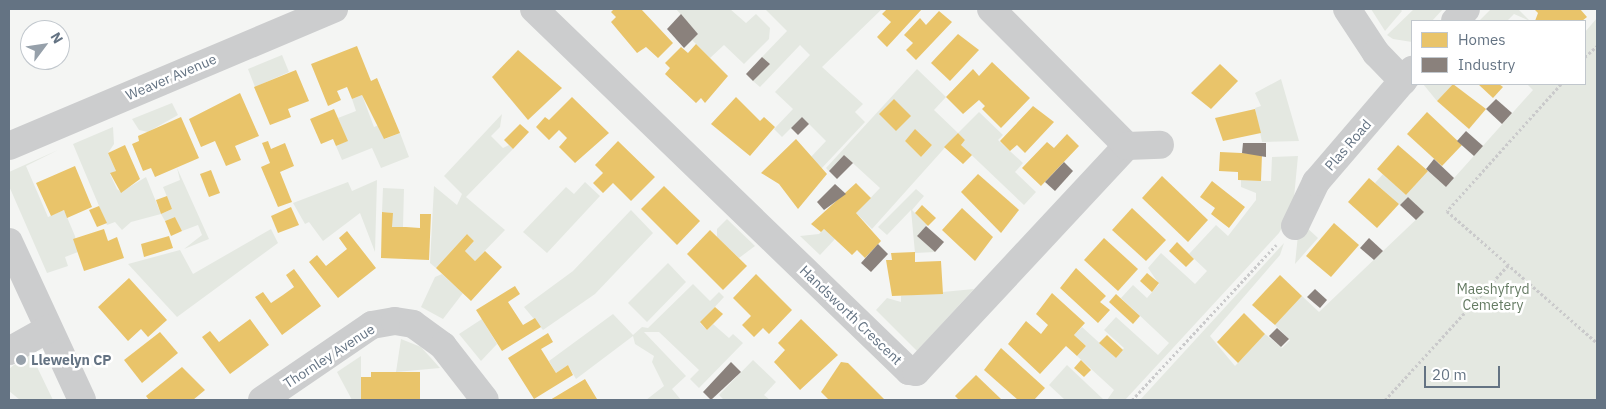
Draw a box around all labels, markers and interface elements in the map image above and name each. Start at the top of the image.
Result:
north arrow [20,20,70,70]
legend [1411,20,1586,85]
text: N [47,29,67,47]
text: Homes [1458,30,1506,49]
street label: Weaver Avenue [123,50,219,104]
text: Industry [1458,55,1515,74]
street label: Plas Road [1321,116,1375,174]
street label: Handsworth Crescent [796,262,906,368]
park label: Maeshyfryd Cemetery [1456,281,1530,314]
street label: Thornley Avenue [280,320,378,392]
place label: Llewelyn CP [31,352,112,368]
marker: Llewelyn CP [15,354,27,366]
scale bar [1426,356,1502,388]
text: 20 m [1432,365,1467,384]

